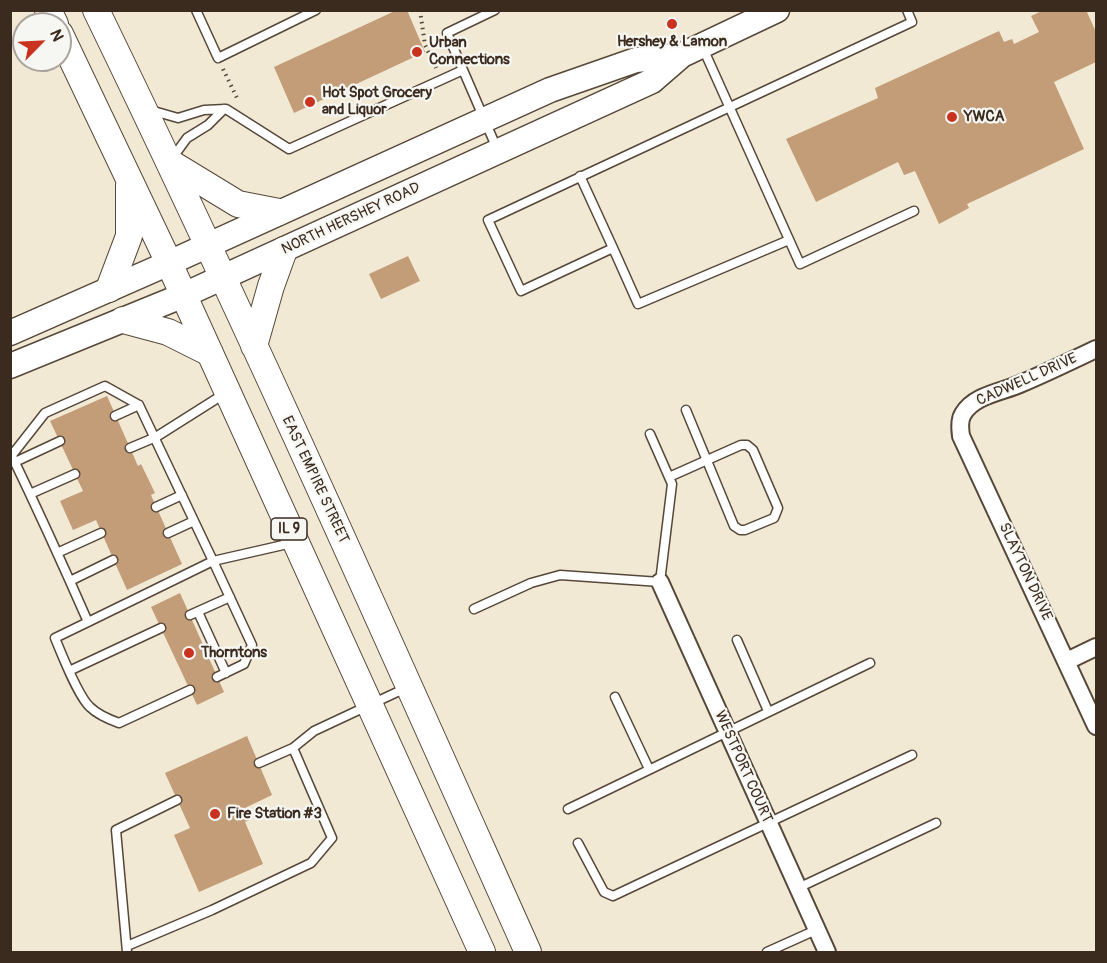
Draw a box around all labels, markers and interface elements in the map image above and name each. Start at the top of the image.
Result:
north arrow [12,12,72,72]
marker: Hershey & Lamon [665,17,679,31]
text: N [45,26,68,44]
place label: Hershey & Lamon [617,33,727,51]
place label: Urban Connections [429,34,510,69]
marker: Urban Connections [410,45,424,59]
place label: Hot Spot Grocery and Liquor [322,84,432,119]
marker: Hot Spot Grocery and Liquor [303,95,317,109]
place label: YWCA [964,108,1005,126]
marker: YWCA [945,110,959,124]
street label: NORTH HERSHEY ROAD [279,179,423,259]
street label: CADWELL DRIVE [974,350,1080,410]
street label: EAST EMPIRE STREET [278,413,352,547]
road number: IL 9 [271,518,307,540]
street label: SLAYTON DRIVE [994,520,1056,624]
place label: Thorntons [201,644,267,662]
marker: Thorntons [182,646,196,660]
street label: WESTPORT COURT [710,708,776,826]
place label: Fire Station #3 [227,805,322,823]
marker: Fire Station #3 [208,807,222,821]

